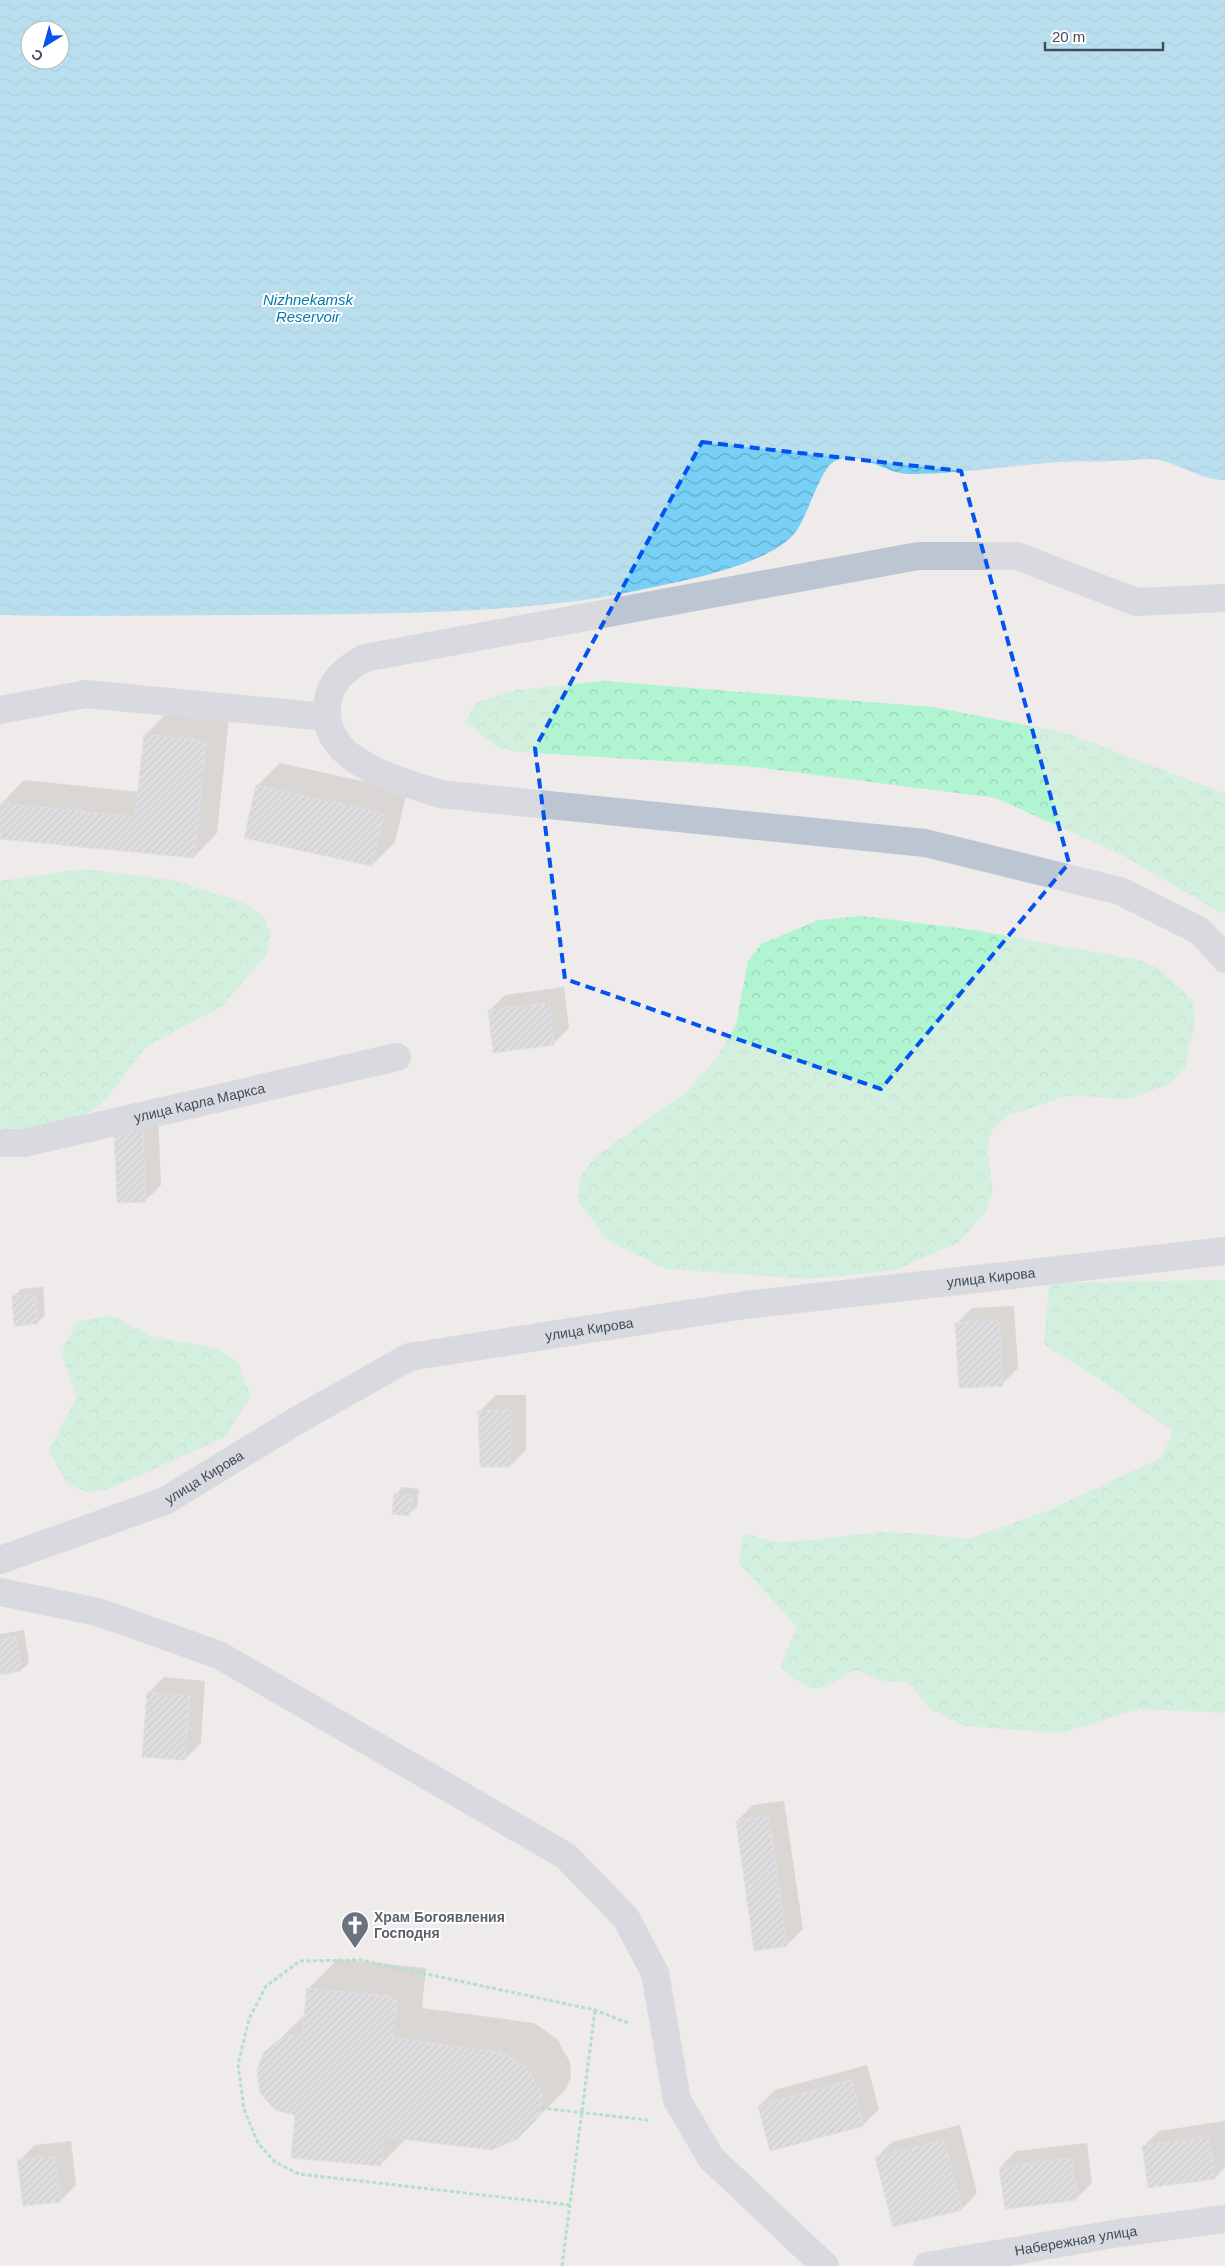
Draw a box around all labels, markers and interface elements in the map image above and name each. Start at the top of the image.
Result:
north arrow [20,20,70,70]
scale bar [1045,20,1162,52]
text: 20 m [1052,28,1085,45]
text: С [28,46,46,65]
water label: Nizhnekamsk Reservoir [263,291,355,325]
street label: улица Карла Маркса [132,1080,267,1125]
street label: улица Кирова [946,1264,1036,1290]
street label: улица Кирова [544,1314,635,1344]
street label: улица Кирова [162,1447,246,1507]
place label: Храм Богоявления Господня [374,1909,505,1941]
church icon: Храм Богоявления Господня [340,1910,370,1949]
street label: Набережная улица [1013,2223,1138,2259]

